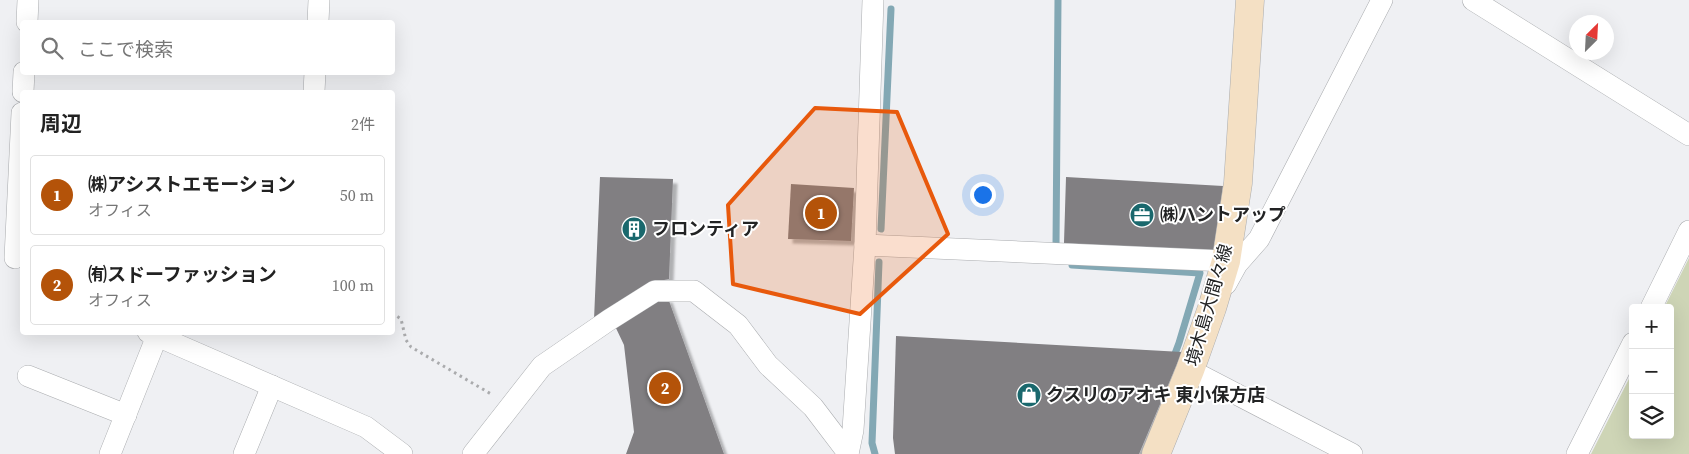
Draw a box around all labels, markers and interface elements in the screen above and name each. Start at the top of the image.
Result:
north arrow [1569,15,1614,60]
search box [20,20,395,75]
icon: search [38,34,66,62]
text: ここで検索 [78,36,173,62]
text: 周辺 [40,109,82,138]
text: 2件 [351,113,375,135]
text: ㈱アシストエモーション [88,171,296,197]
your location [970,182,996,208]
text: 1 [53,184,61,206]
text: 50 m [340,184,374,206]
pin: 1 [805,194,837,232]
text: オフィス [88,199,152,221]
office icon: ㈱ハントアップ [1129,202,1155,228]
place label: ㈱ハントアップ [1160,202,1286,227]
building icon: フロンティア [621,216,647,242]
place label: フロンティア [652,216,759,241]
street label: 境木島大間々線 [1179,241,1238,369]
text: ㈲スドーファッション [88,261,277,287]
text: 2 [53,274,61,296]
text: 100 m [332,274,374,296]
text: オフィス [88,289,152,311]
map controls [1629,304,1674,439]
button: + [1629,304,1674,349]
button: − [1629,349,1674,394]
pin: 2 [649,369,681,407]
shop icon: クスリのアオキ 東小保方店 [1016,382,1042,408]
place label: クスリのアオキ 東小保方店 [1046,382,1265,407]
button: layers [1629,394,1674,439]

